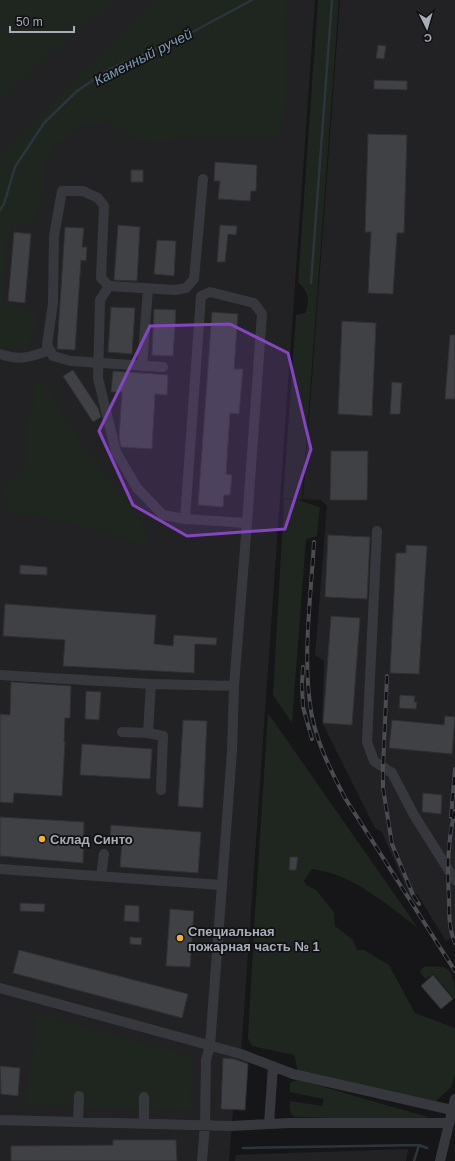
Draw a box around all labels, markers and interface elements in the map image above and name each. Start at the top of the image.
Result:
scale bar [10,8,74,34]
north arrow [407,8,447,48]
text: 50 m [16,15,43,29]
water label: Каменный ручей [91,25,195,89]
text: С [423,32,432,44]
place label: Склад Синто [50,832,133,847]
marker: Склад Синто [37,834,47,844]
place label: Специальная пожарная часть № 1 [188,924,320,954]
marker: Специальная пожарная часть № 1 [175,933,185,943]

